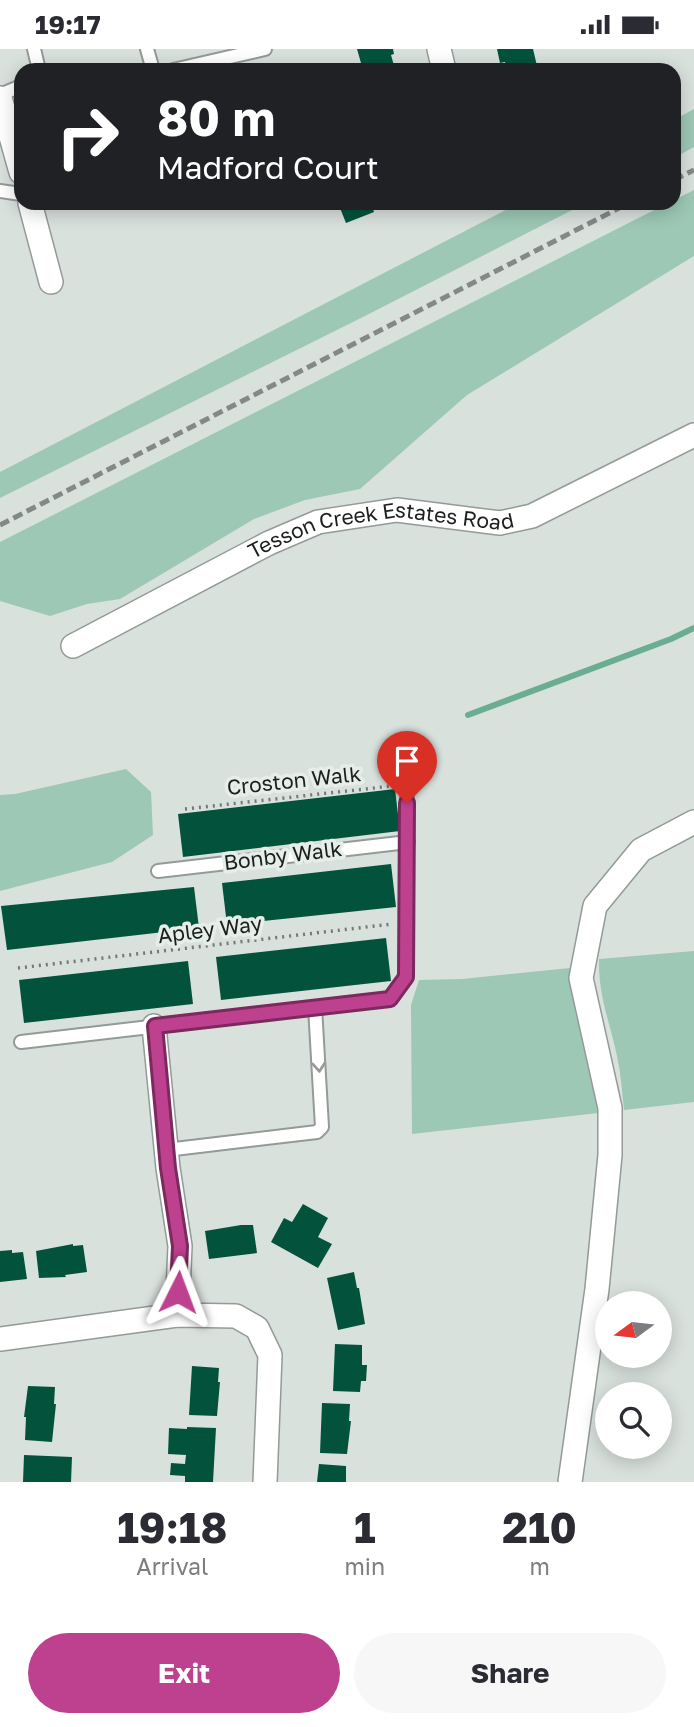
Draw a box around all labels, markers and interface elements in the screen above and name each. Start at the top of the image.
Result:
text: 19:17 [35,9,101,40]
text: 80 m [157,88,275,147]
icon: right [42,91,133,182]
text: Madford Court [157,148,379,186]
street label: Tesson Creek Estates Road [243,496,516,564]
pin [377,731,437,803]
icon: arrive [388,742,426,780]
street label: Croston Walk [225,760,362,800]
street label: Bonby Walk [222,835,344,875]
street label: Apley Way [156,910,264,948]
one-way arrow [311,1062,326,1073]
position arrow [141,1255,215,1329]
north arrow [595,1291,672,1369]
map controls [595,1291,672,1459]
button: search [595,1382,672,1459]
text: 19:18 [117,1502,227,1552]
text: 1 [354,1502,376,1552]
text: 210 [502,1502,577,1552]
text: Arrival [136,1552,208,1580]
text: min [345,1552,385,1580]
text: m [529,1552,550,1580]
button: Exit [28,1633,340,1713]
button: Share [354,1633,666,1713]

